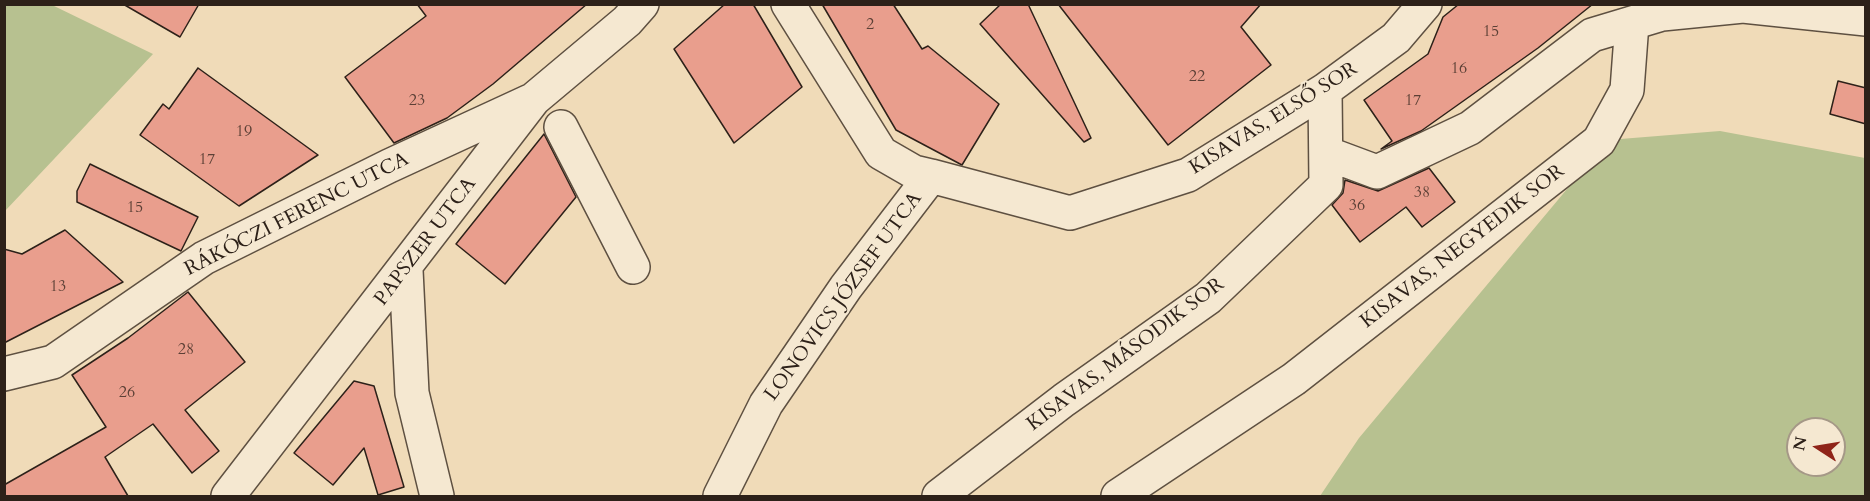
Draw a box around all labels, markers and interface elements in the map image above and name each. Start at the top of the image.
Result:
house number: 2 [866,15,874,35]
house number: 15 [1483,22,1499,42]
street label: KISAVAS, ELSŐ SOR [1186,58,1362,180]
house number: 16 [1451,59,1467,79]
house number: 22 [1189,67,1205,87]
house number: 23 [409,91,425,111]
house number: 17 [1405,91,1421,111]
house number: 19 [236,122,252,142]
street label: RÁKÓCZI FERENC UTCA [181,148,413,282]
house number: 17 [199,150,215,170]
street label: KISAVAS, NEGYEDIK SOR [1356,160,1570,334]
street label: PAPSZER UTCA [370,173,482,311]
house number: 38 [1414,183,1430,203]
street label: LONOVICS JÓZSEF UTCA [760,188,928,406]
house number: 36 [1349,196,1365,216]
house number: 15 [127,198,143,218]
street label: KISAVAS, MÁSODIK SOR [1023,273,1229,437]
house number: 13 [50,277,66,297]
house number: 28 [178,340,194,360]
house number: 26 [119,383,135,403]
north arrow [1786,417,1846,477]
text: N [1788,435,1813,453]

